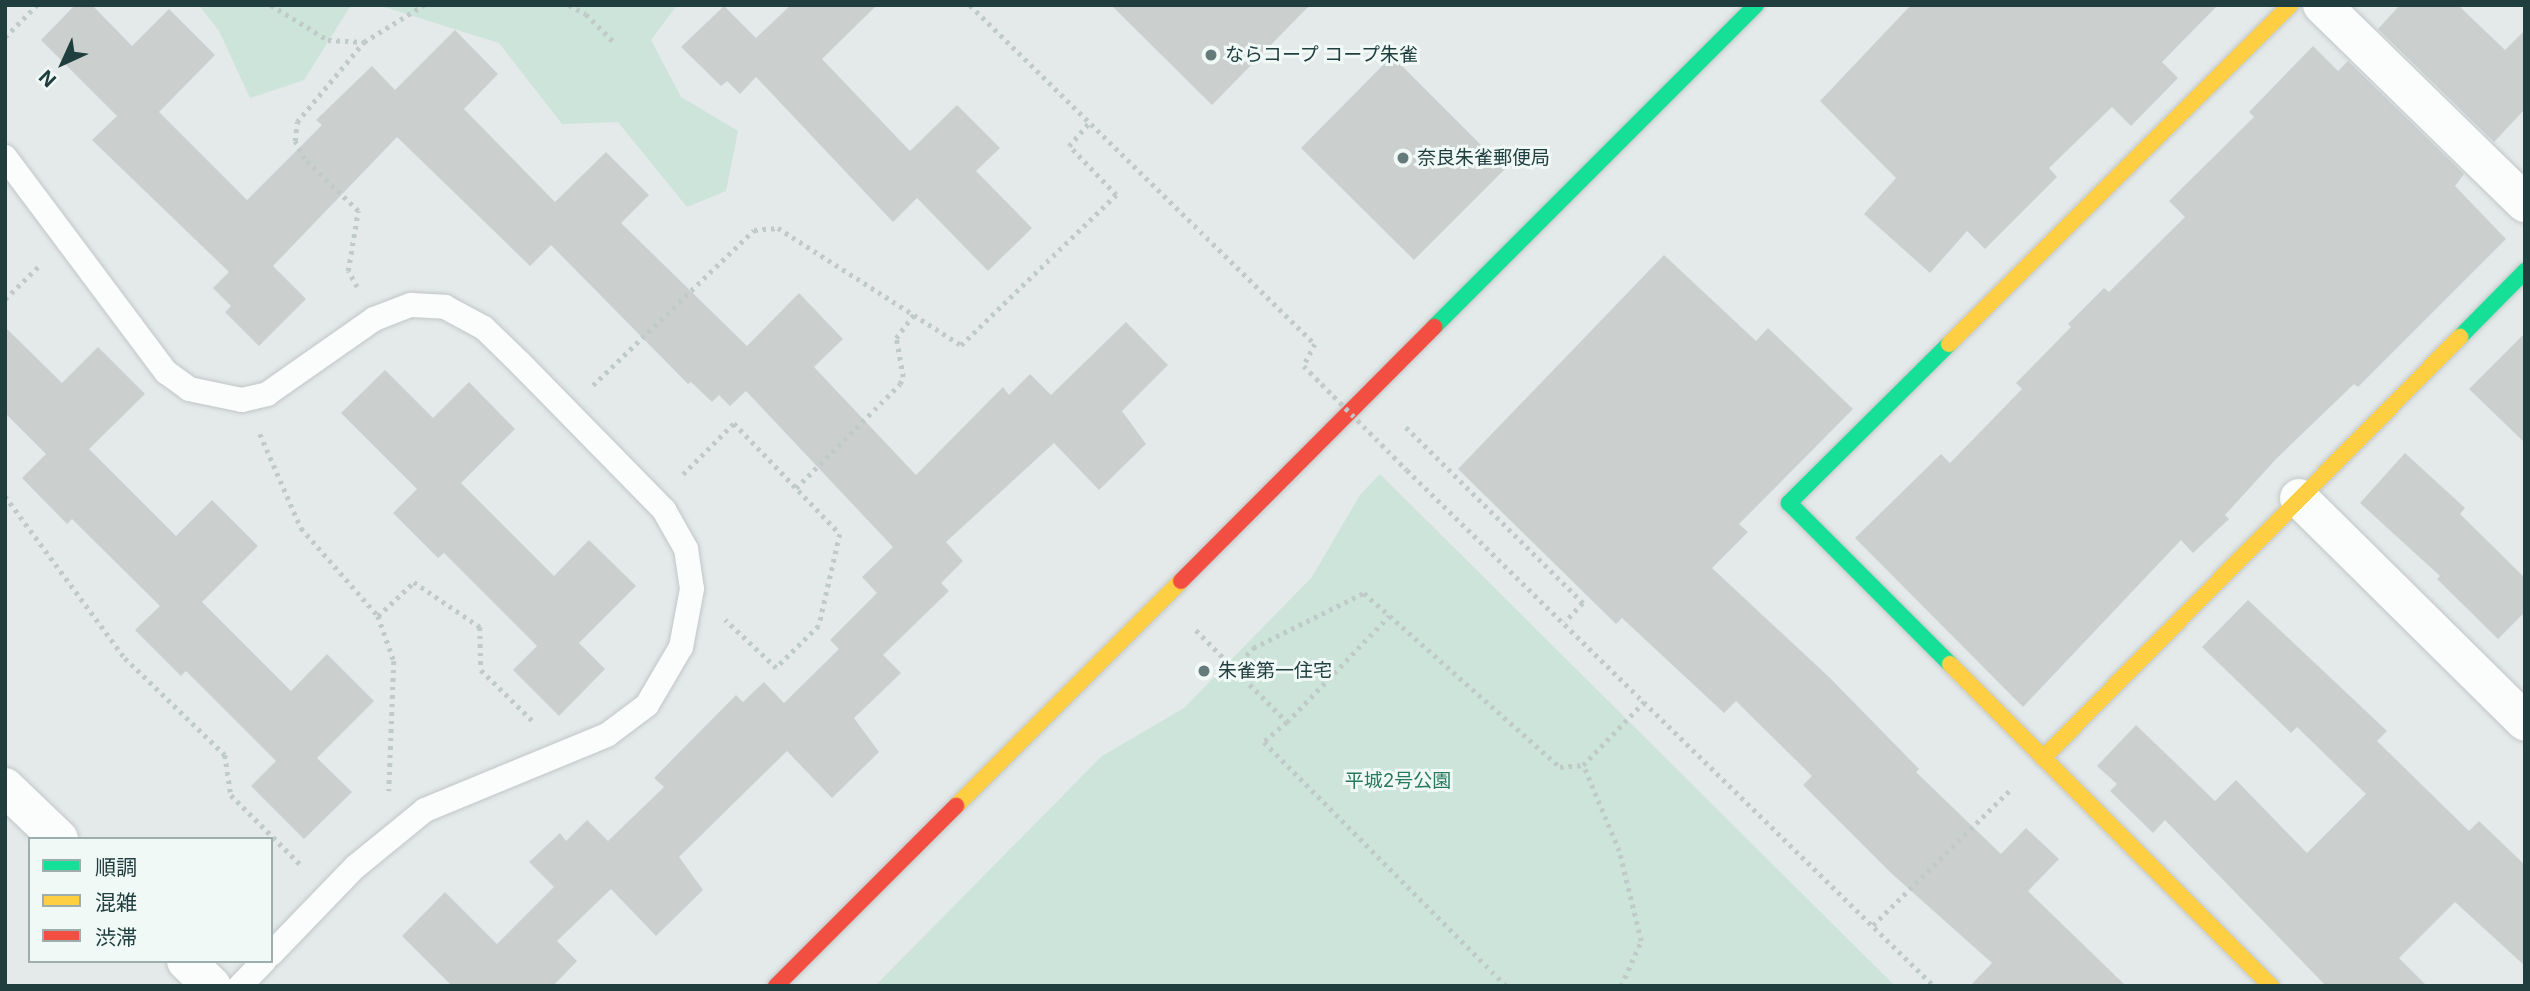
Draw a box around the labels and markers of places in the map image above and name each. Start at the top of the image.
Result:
place label: ならコープ コープ朱雀 [1225,44,1420,66]
marker: ならコープ コープ朱雀 [1203,47,1219,63]
place label: 奈良朱雀郵便局 [1417,147,1550,169]
marker: 奈良朱雀郵便局 [1395,150,1411,166]
place label: 朱雀第一住宅 [1218,660,1332,682]
marker: 朱雀第一住宅 [1196,663,1212,679]

